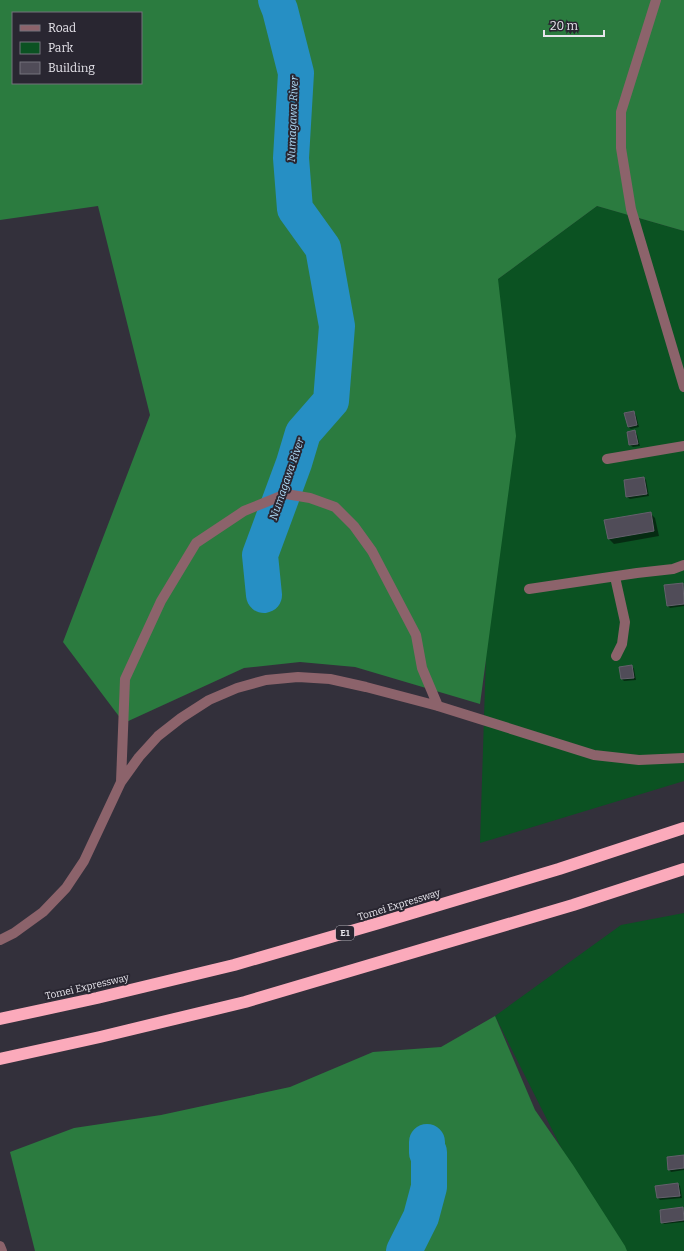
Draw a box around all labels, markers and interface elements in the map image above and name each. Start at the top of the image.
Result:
legend [12,12,142,84]
scale bar [544,12,604,38]
text: 20 m [550,19,579,33]
text: Road [48,21,76,35]
text: Park [48,41,74,55]
text: Building [48,61,95,75]
water label: Numagawa River [285,75,301,162]
water label: Numagawa River [267,436,307,522]
street label: Tomei Expressway [356,887,442,923]
road number: E1 [336,926,354,940]
street label: Tomei Expressway [44,971,131,1002]

